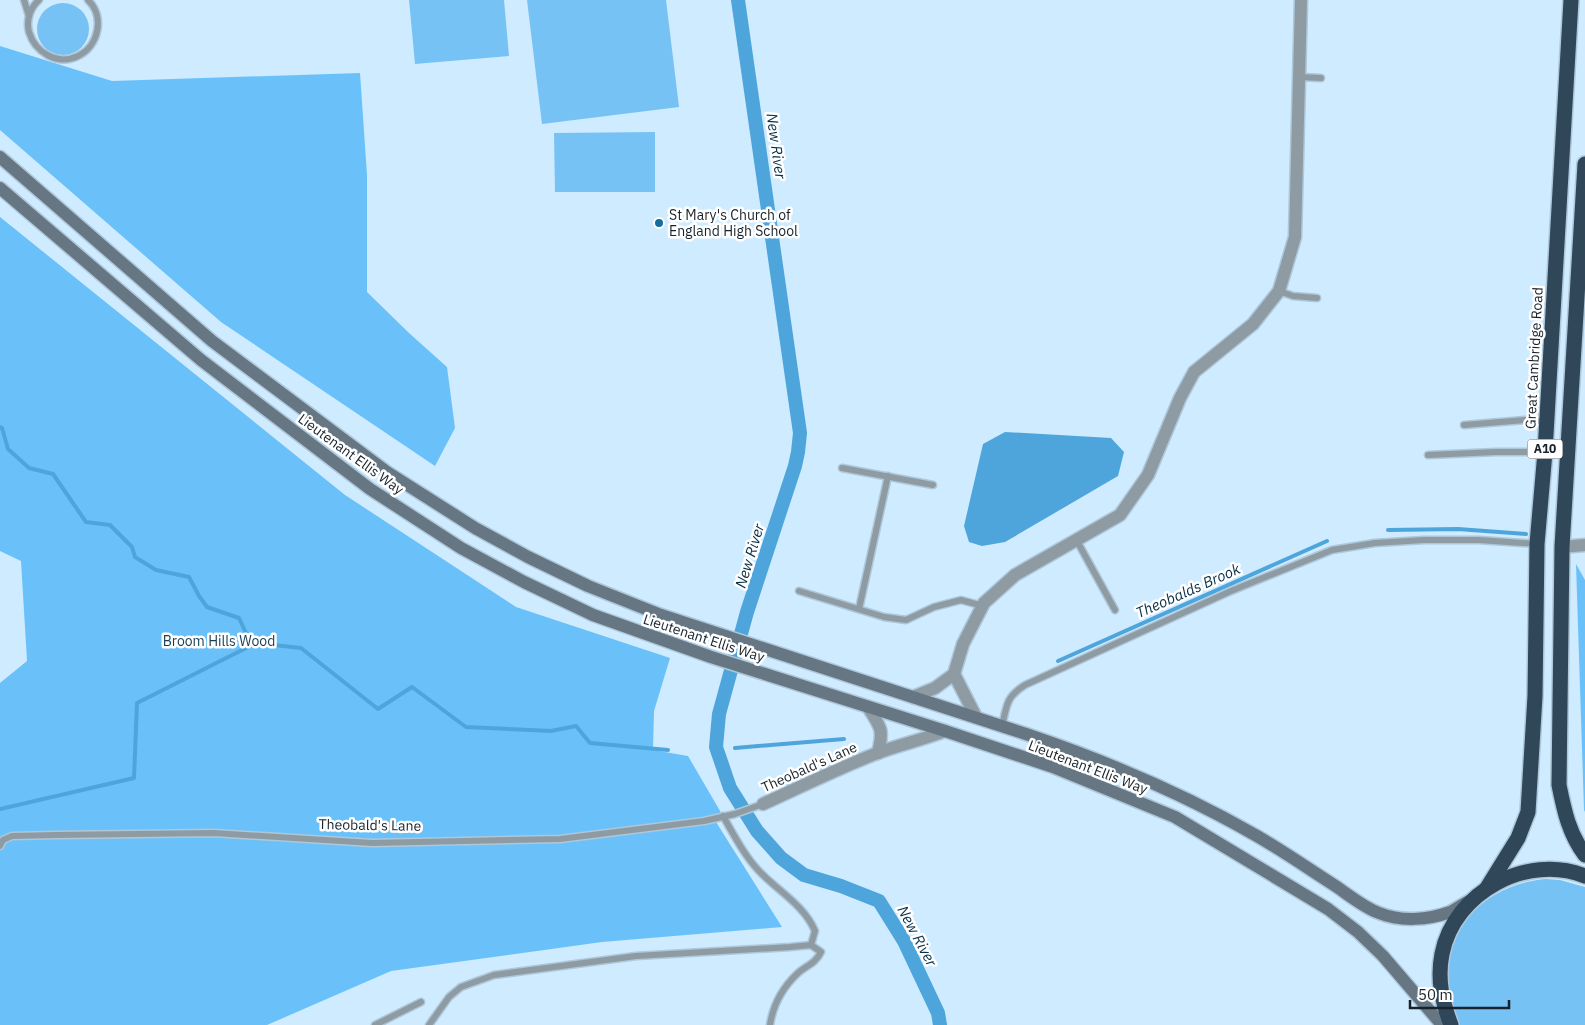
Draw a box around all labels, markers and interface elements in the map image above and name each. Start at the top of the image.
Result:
water label: New River [762,112,791,181]
place label: St Mary's Church of England High School [669,206,798,240]
marker: St Mary's Church of England High School [653,217,665,229]
street label: Great Cambridge Road [1521,287,1547,429]
street label: Lieutenant Ellis Way [295,410,407,498]
road number: A10 [1528,439,1562,458]
water label: New River [731,521,768,590]
water label: Theobalds Brook [1133,559,1243,622]
street label: Lieutenant Ellis Way [641,610,767,666]
park label: Broom Hills Wood [163,632,275,650]
street label: Lieutenant Ellis Way [1026,736,1150,798]
street label: Theobald's Lane [758,738,860,796]
street label: Theobald's Lane [319,815,422,835]
water label: New River [894,902,942,970]
scale bar [1410,978,1509,1010]
text: 50 m [1418,985,1453,1004]

